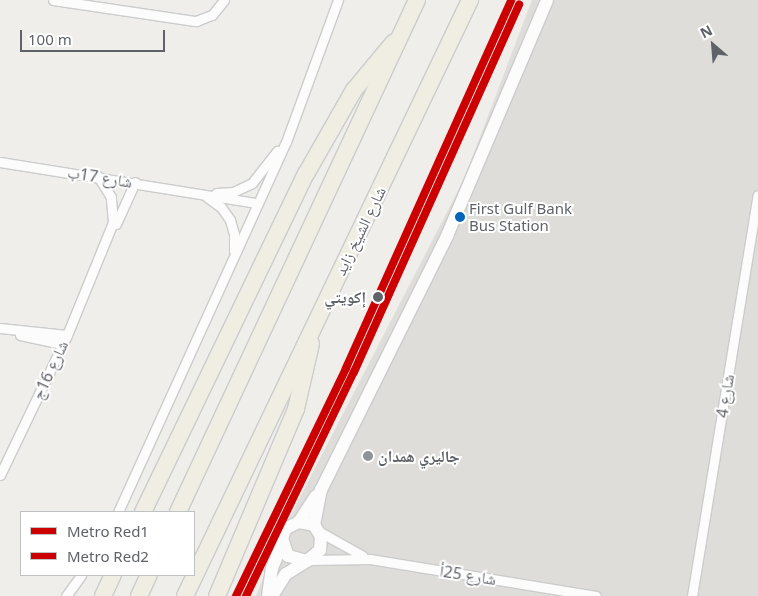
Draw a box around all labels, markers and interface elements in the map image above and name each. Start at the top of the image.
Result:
scale bar [22,20,168,52]
north arrow [688,20,738,70]
text: N [697,20,715,42]
text: 100 m [28,29,72,49]
street label: شارع 17ب [66,162,134,192]
street label: شارع الشيخ زايد [330,184,390,278]
place label: First Gulf Bank Bus Station [469,199,572,234]
marker: First Gulf Bank Bus Station [455,212,465,222]
place label: إكويتي [324,287,366,307]
marker: إكويتي [369,288,387,306]
street label: شارع 16ج [28,337,72,403]
street label: شارع 4 [712,373,738,419]
place label: جاليري همدان [378,446,460,466]
marker: جاليري همدان [362,450,374,462]
legend [20,511,195,576]
text: Metro Red1 [67,521,149,541]
text: Metro Red2 [67,546,149,566]
street label: شارع 25أ [439,561,497,589]

